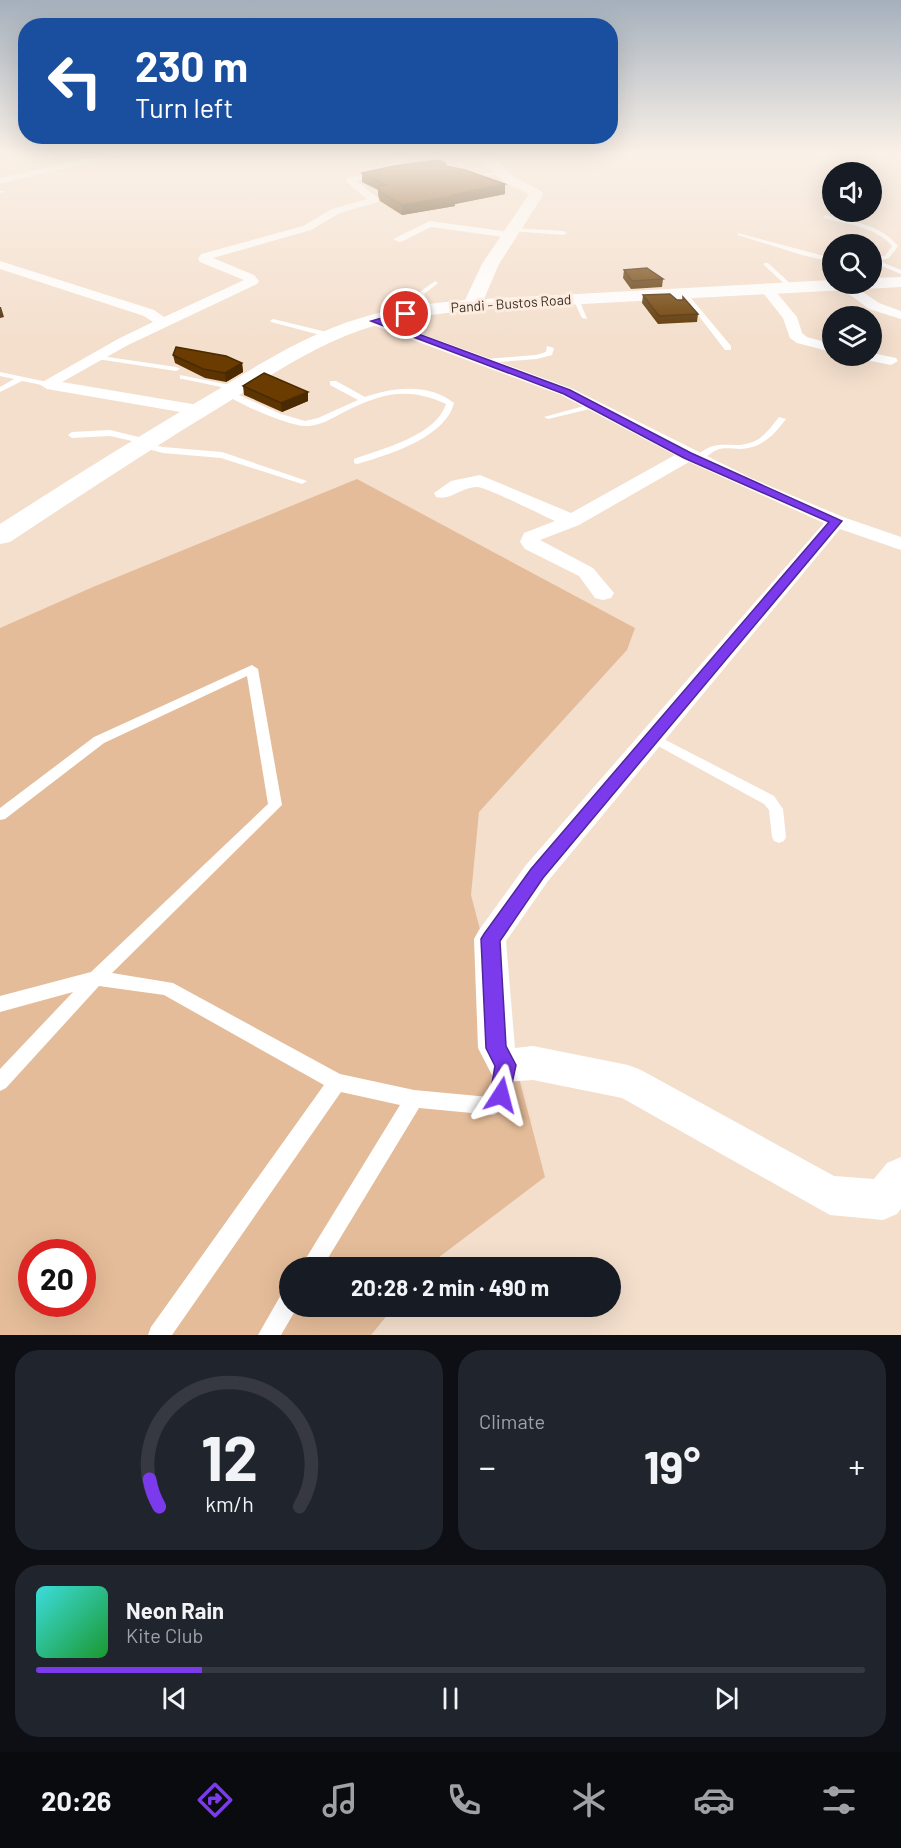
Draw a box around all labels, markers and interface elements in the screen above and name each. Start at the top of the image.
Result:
text: 230 m [135,40,248,90]
icon: left [36,42,114,120]
text: Turn left [135,91,233,123]
map controls [822,162,882,366]
button: sound [822,162,882,222]
button: search [822,234,882,294]
pin [380,288,431,339]
street label: Pandi - Bustos Road [450,290,572,316]
icon: arrive [389,297,422,330]
button: layers [822,306,882,366]
position arrow [469,1063,533,1127]
speed limit sign: 20 [18,1239,96,1317]
text: 20:28 · 2 min · 490 m [351,1274,549,1300]
text: Climate [479,1409,545,1433]
text: 12 [200,1419,258,1493]
text: 19° [644,1439,700,1493]
text: − [479,1446,496,1486]
text: + [849,1446,865,1486]
text: km/h [205,1491,253,1516]
text: Neon Rain [126,1597,224,1623]
text: Kite Club [126,1623,203,1647]
icon: previous [158,1682,191,1715]
icon: pause [434,1682,467,1715]
icon: next [710,1682,743,1715]
icon: directions [194,1779,236,1821]
icon: music [319,1779,361,1821]
icon: phone [443,1779,485,1821]
icon: climate [568,1779,610,1821]
icon: car [693,1779,735,1821]
icon: filters [818,1779,860,1821]
text: 20:26 [41,1784,111,1816]

